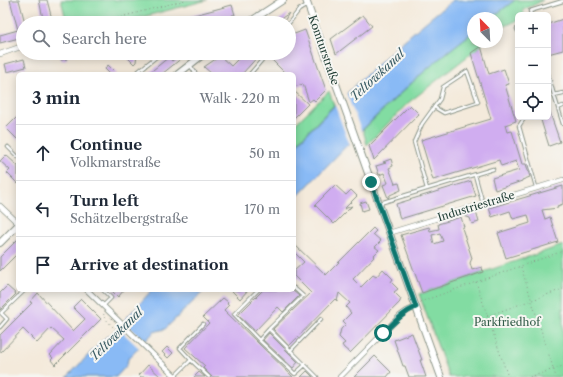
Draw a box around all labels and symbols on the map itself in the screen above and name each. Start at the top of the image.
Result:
north arrow [467,12,503,48]
street label: Komturstraße [305,13,343,87]
water label: Teltowkanal [347,45,408,104]
route end [362,173,380,191]
street label: Industriestraße [436,188,516,224]
water label: Teltowkanal [86,303,147,364]
park label: Parkfriedhof [474,315,542,329]
route start [374,324,392,342]

